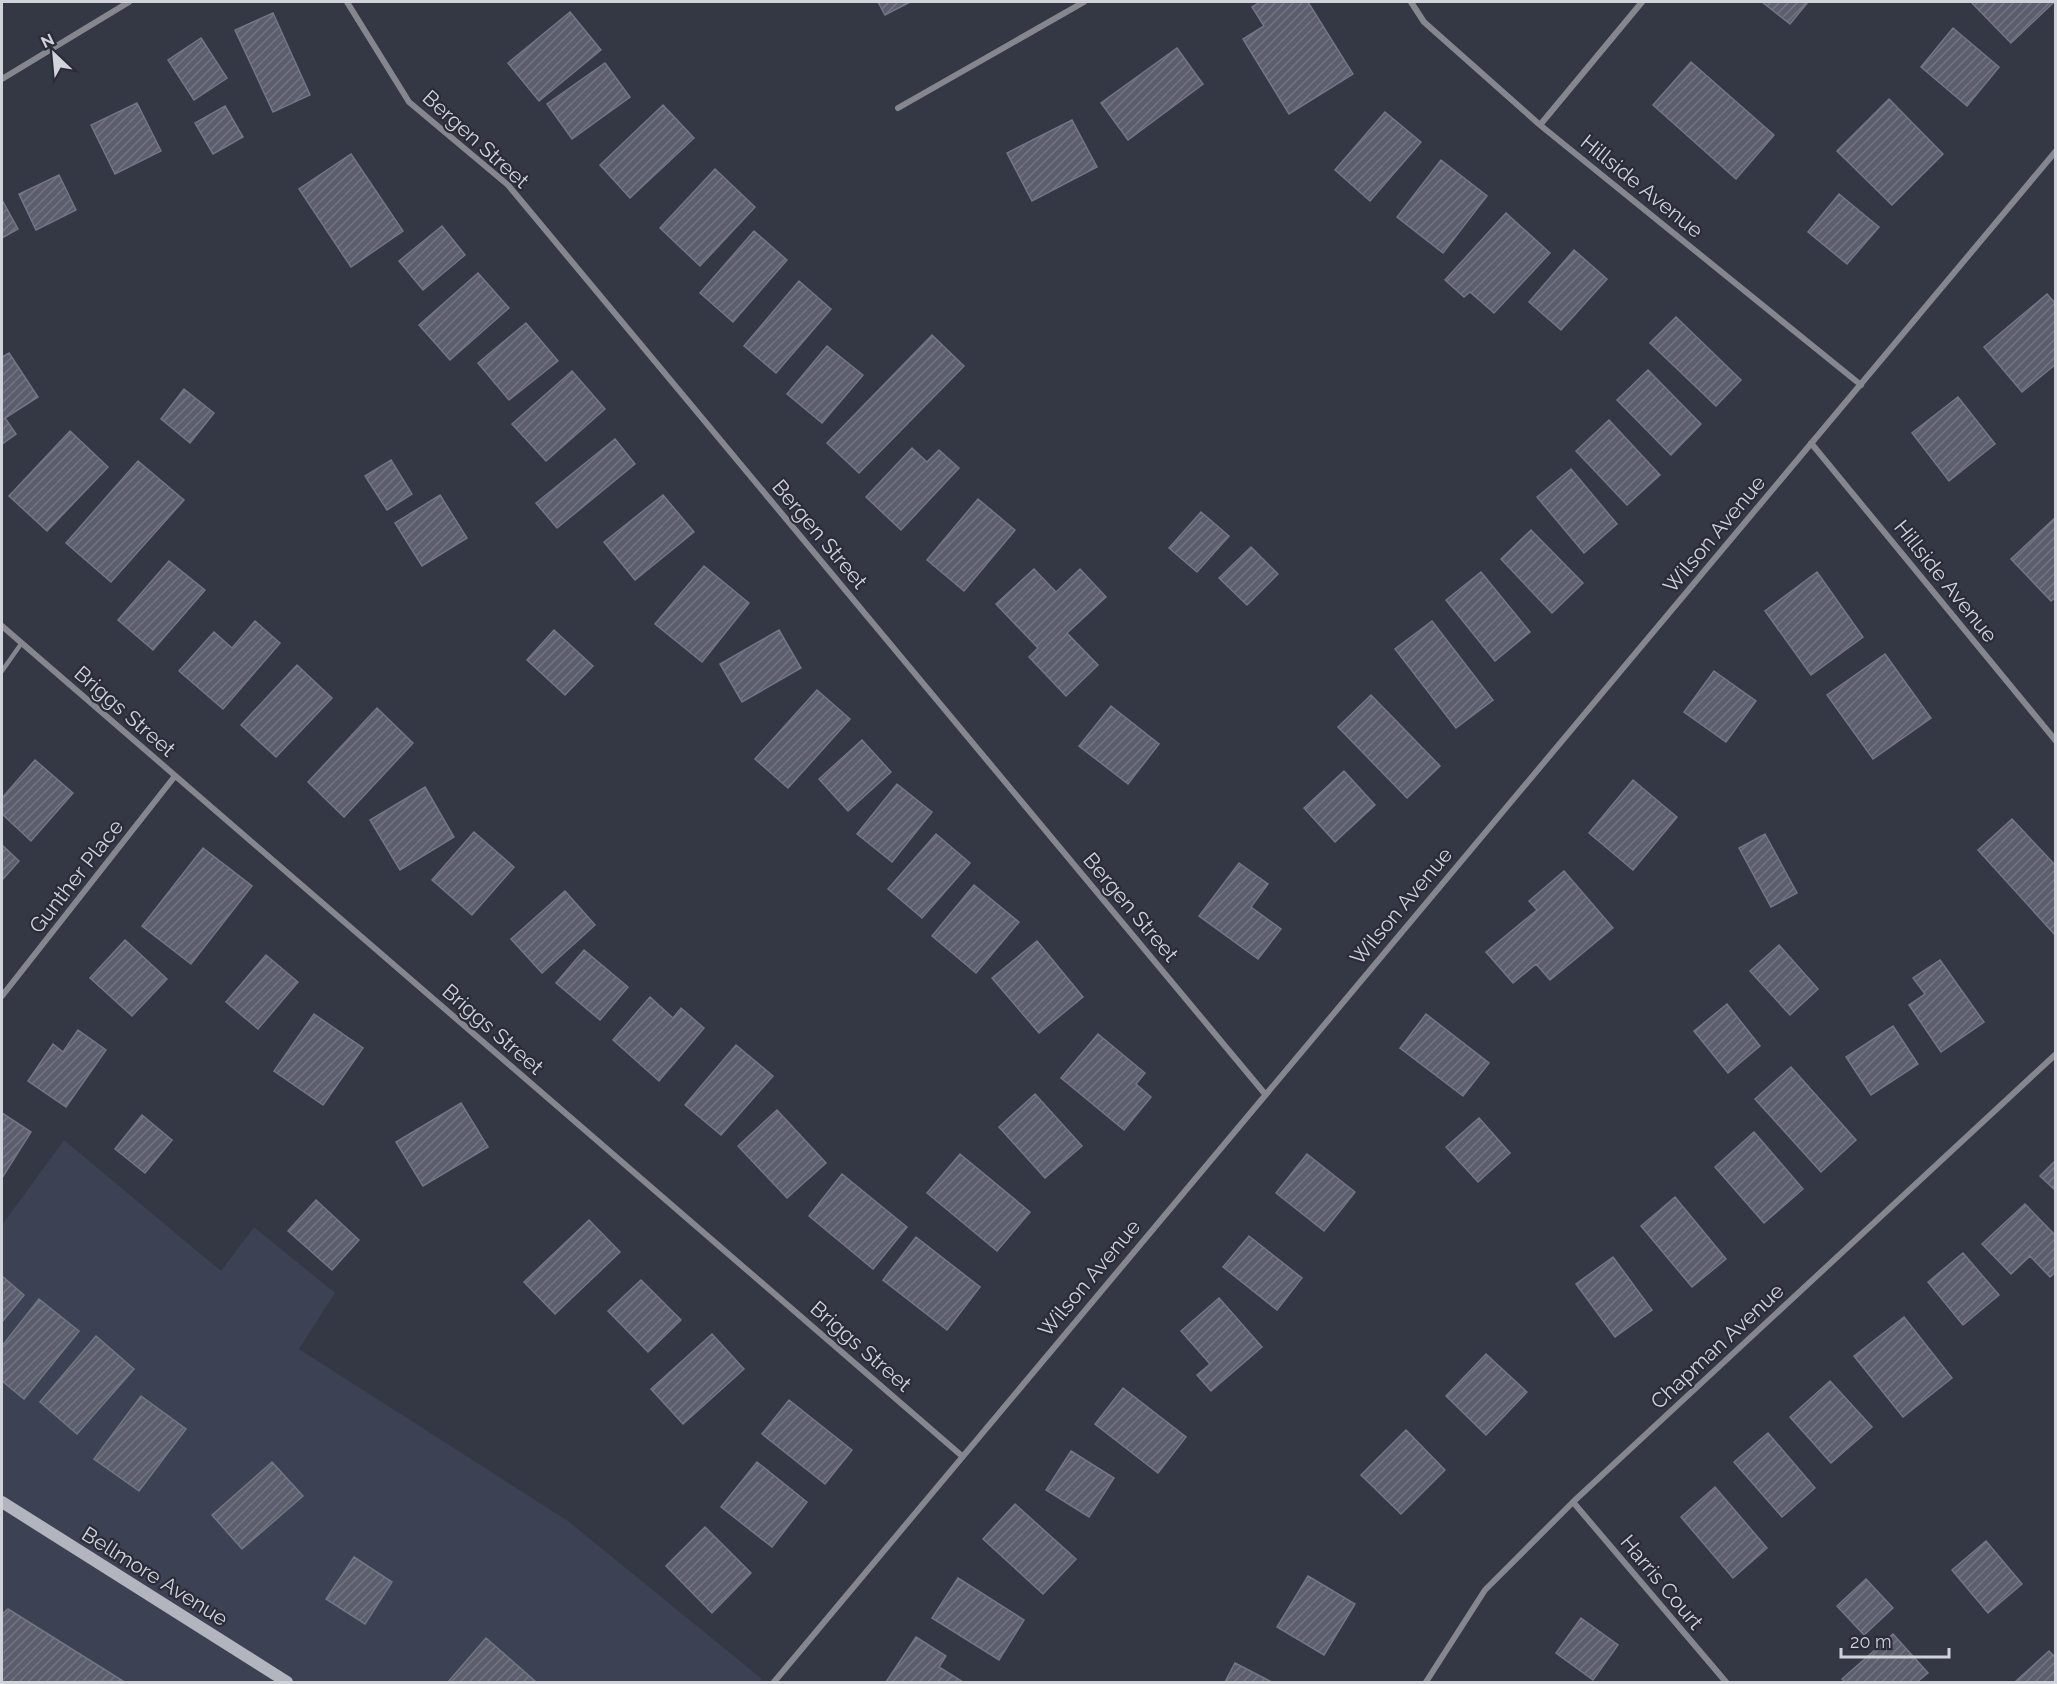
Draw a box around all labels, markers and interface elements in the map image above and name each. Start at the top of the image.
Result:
north arrow [24,24,84,84]
text: N [38,30,57,52]
street label: Bergen Street [418,85,534,193]
street label: Hillside Avenue [1576,129,1708,243]
street label: Wilson Avenue [1658,470,1770,598]
street label: Bergen Street [767,474,873,594]
street label: Hillside Avenue [1889,515,2003,647]
street label: Briggs Street [69,660,181,762]
street label: Gunther Place [24,814,128,938]
street label: Wilson Avenue [1345,842,1457,970]
street label: Bergen Street [1078,847,1184,967]
street label: Briggs Street [437,978,549,1080]
street label: Wilson Avenue [1033,1214,1145,1342]
street label: Chapman Avenue [1645,1278,1789,1414]
street label: Briggs Street [805,1295,917,1397]
street label: Bellmore Avenue [77,1521,233,1631]
street label: Harris Court [1615,1530,1709,1634]
scale bar [1841,1621,1949,1659]
text: 20 m [1850,1631,1892,1652]

